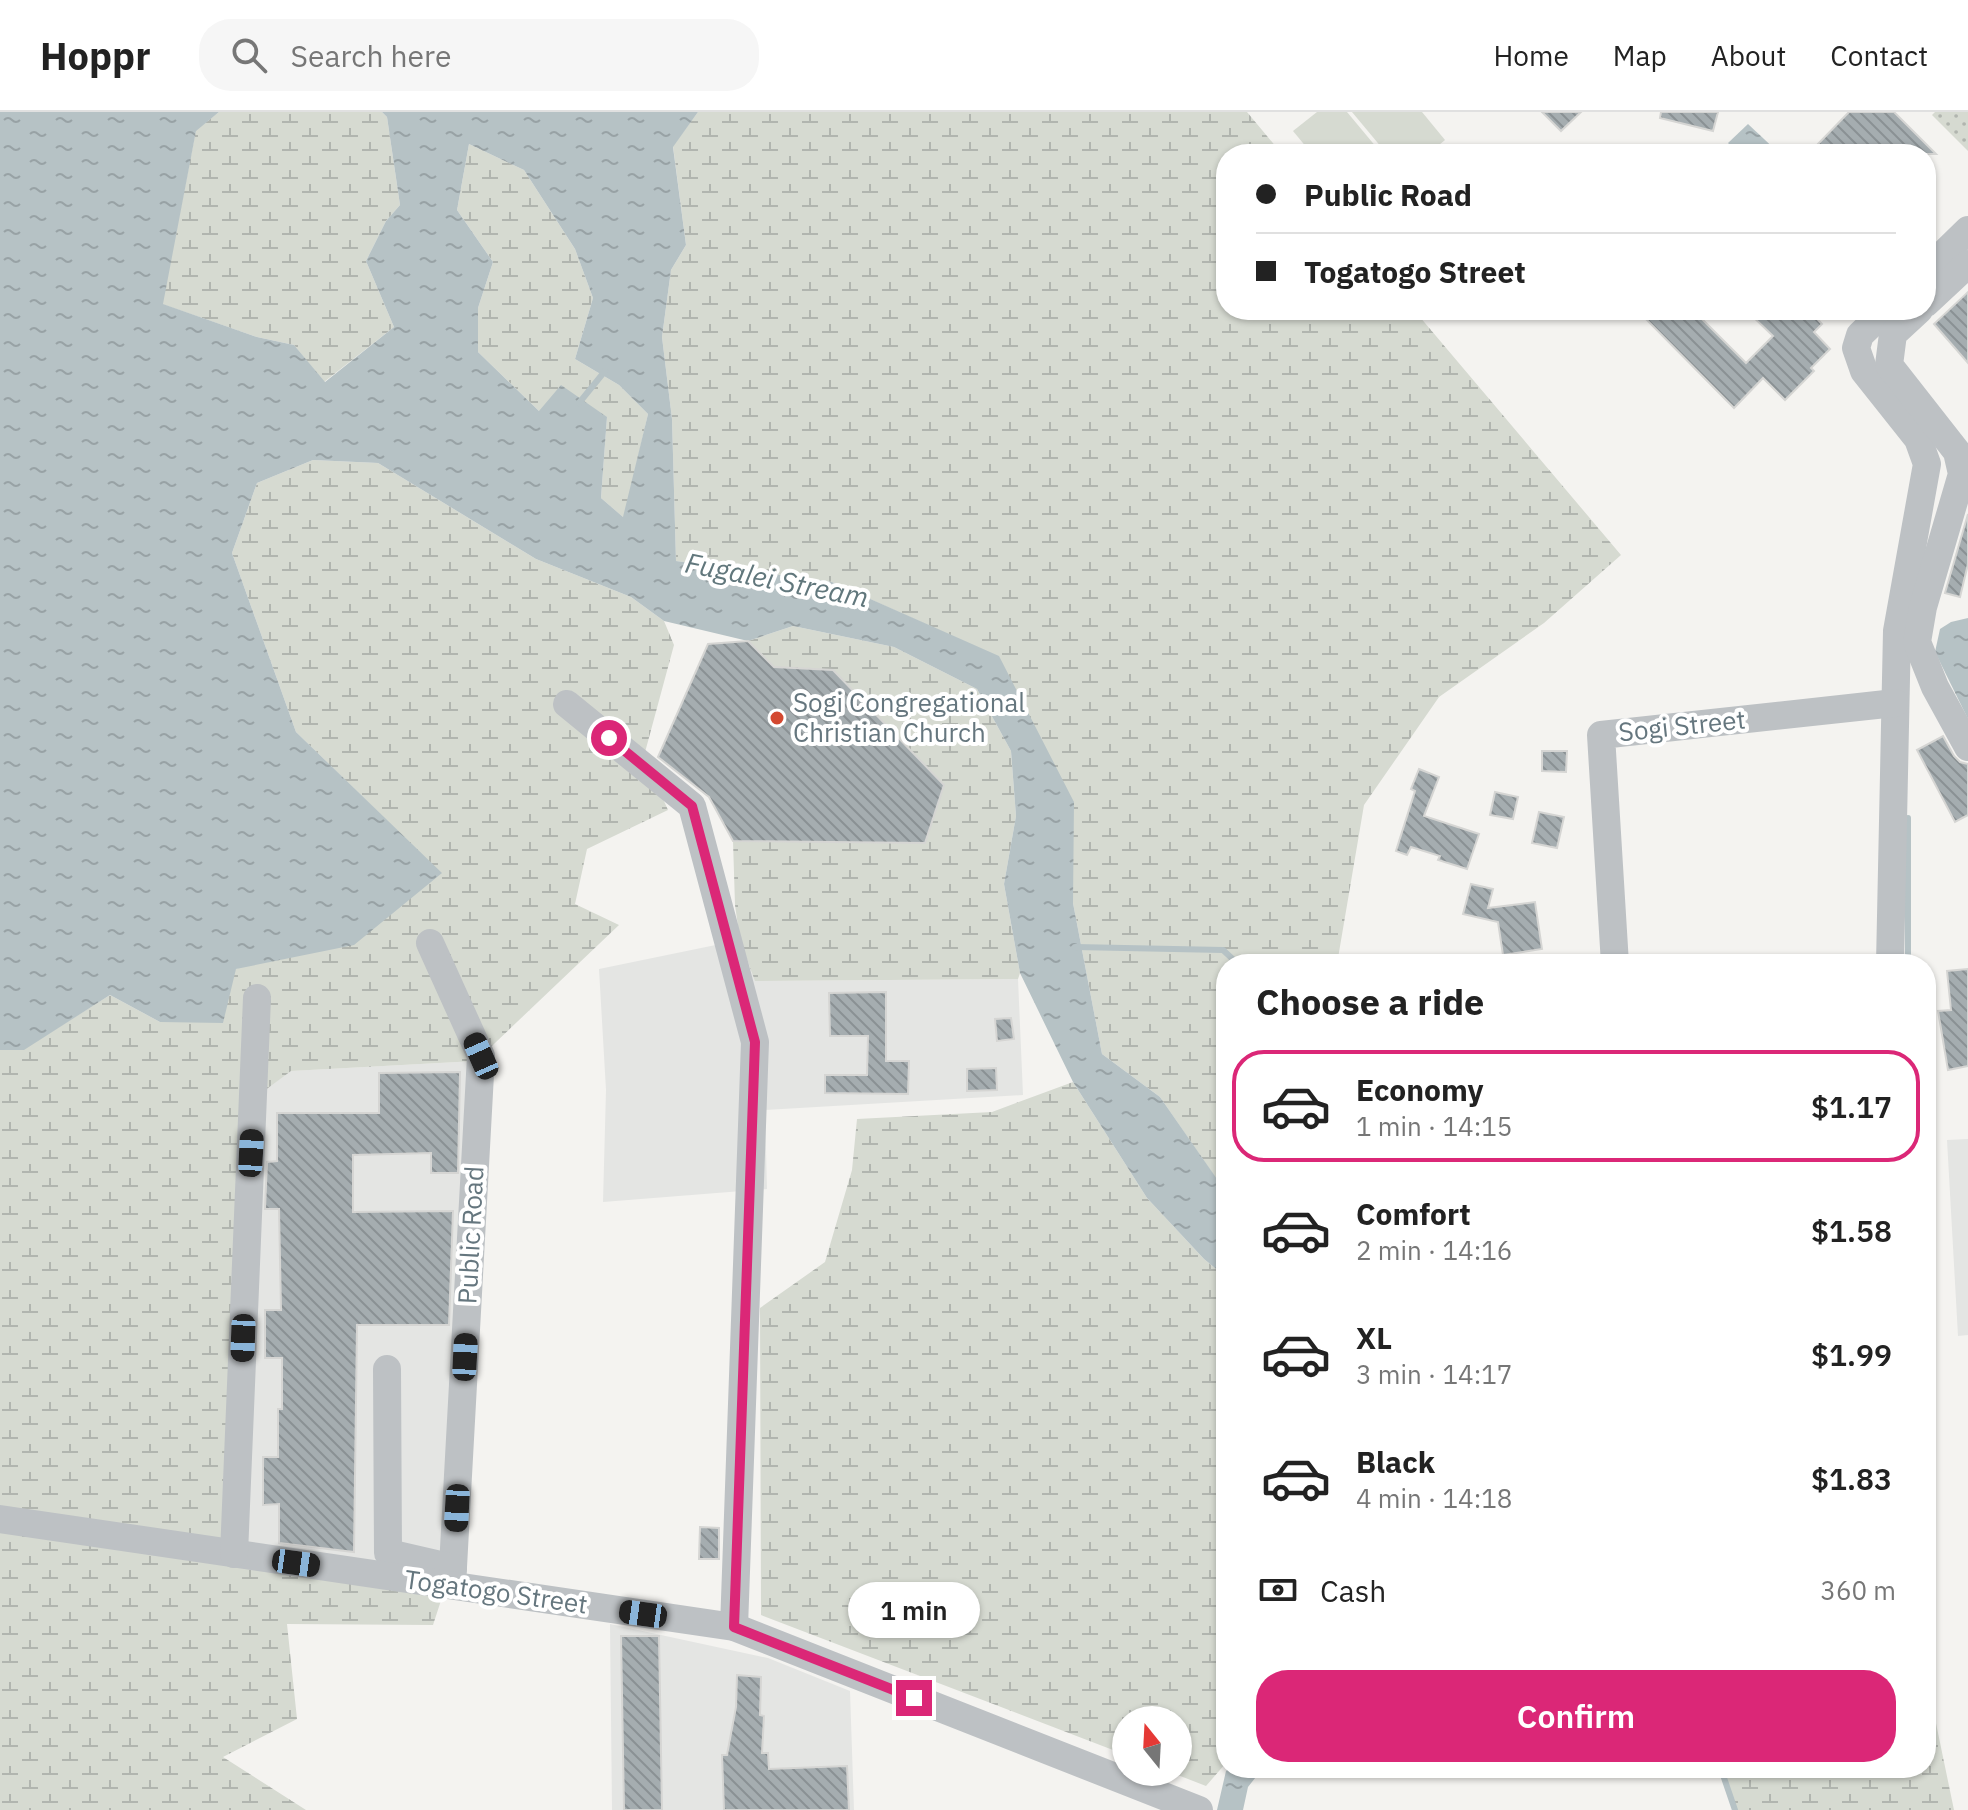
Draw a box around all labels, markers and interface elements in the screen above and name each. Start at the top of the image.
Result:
search box [199,19,759,91]
text: Hoppr [40,31,151,80]
icon: search [227,33,271,77]
text: Search here [291,36,451,75]
text: Home [1493,37,1569,74]
text: Map [1613,37,1667,74]
text: About [1711,37,1786,74]
text: Contact [1830,37,1928,74]
text: Public Road [1304,175,1472,214]
text: Togatogo Street [1304,252,1526,291]
water label: Fugalei Stream [682,544,872,615]
place label: Sogi Congregational Christian Church [793,685,1025,749]
street label: Sogi Street [1617,701,1747,749]
marker: Sogi Congregational Christian Church [768,709,786,727]
route start [591,720,627,756]
text: Choose a ride [1256,978,1484,1025]
car [460,1029,502,1083]
icon: car [1260,1070,1332,1142]
text: Economy [1356,1070,1484,1109]
text: $1.17 [1811,1087,1892,1126]
text: 1 min · 14:15 [1356,1109,1512,1143]
car [238,1128,264,1178]
street label: Public Road [449,1165,491,1305]
icon: car [1260,1194,1332,1266]
text: Comfort [1356,1194,1471,1233]
text: $1.58 [1811,1211,1892,1250]
text: 2 min · 14:16 [1356,1233,1512,1267]
car [230,1314,256,1362]
icon: car [1260,1318,1332,1390]
text: XL [1356,1318,1392,1357]
car [452,1332,478,1382]
text: $1.99 [1811,1335,1892,1374]
text: 3 min · 14:17 [1356,1357,1512,1391]
icon: car [1260,1442,1332,1514]
text: Black [1356,1442,1435,1481]
text: $1.83 [1811,1459,1892,1498]
text: 4 min · 14:18 [1356,1481,1512,1515]
car [444,1483,470,1533]
car [271,1548,321,1578]
street label: Togatogo Street [402,1561,590,1621]
icon: cash [1256,1568,1300,1612]
text: Cash [1320,1571,1386,1610]
text: 360 m [1820,1573,1896,1607]
callout: 1 min [848,1582,980,1638]
text: 1 min [880,1593,948,1627]
car [618,1599,668,1629]
button: Confirm [1256,1670,1896,1762]
route end [896,1680,932,1716]
north arrow [1112,1706,1192,1786]
map controls [1112,1706,1192,1786]

